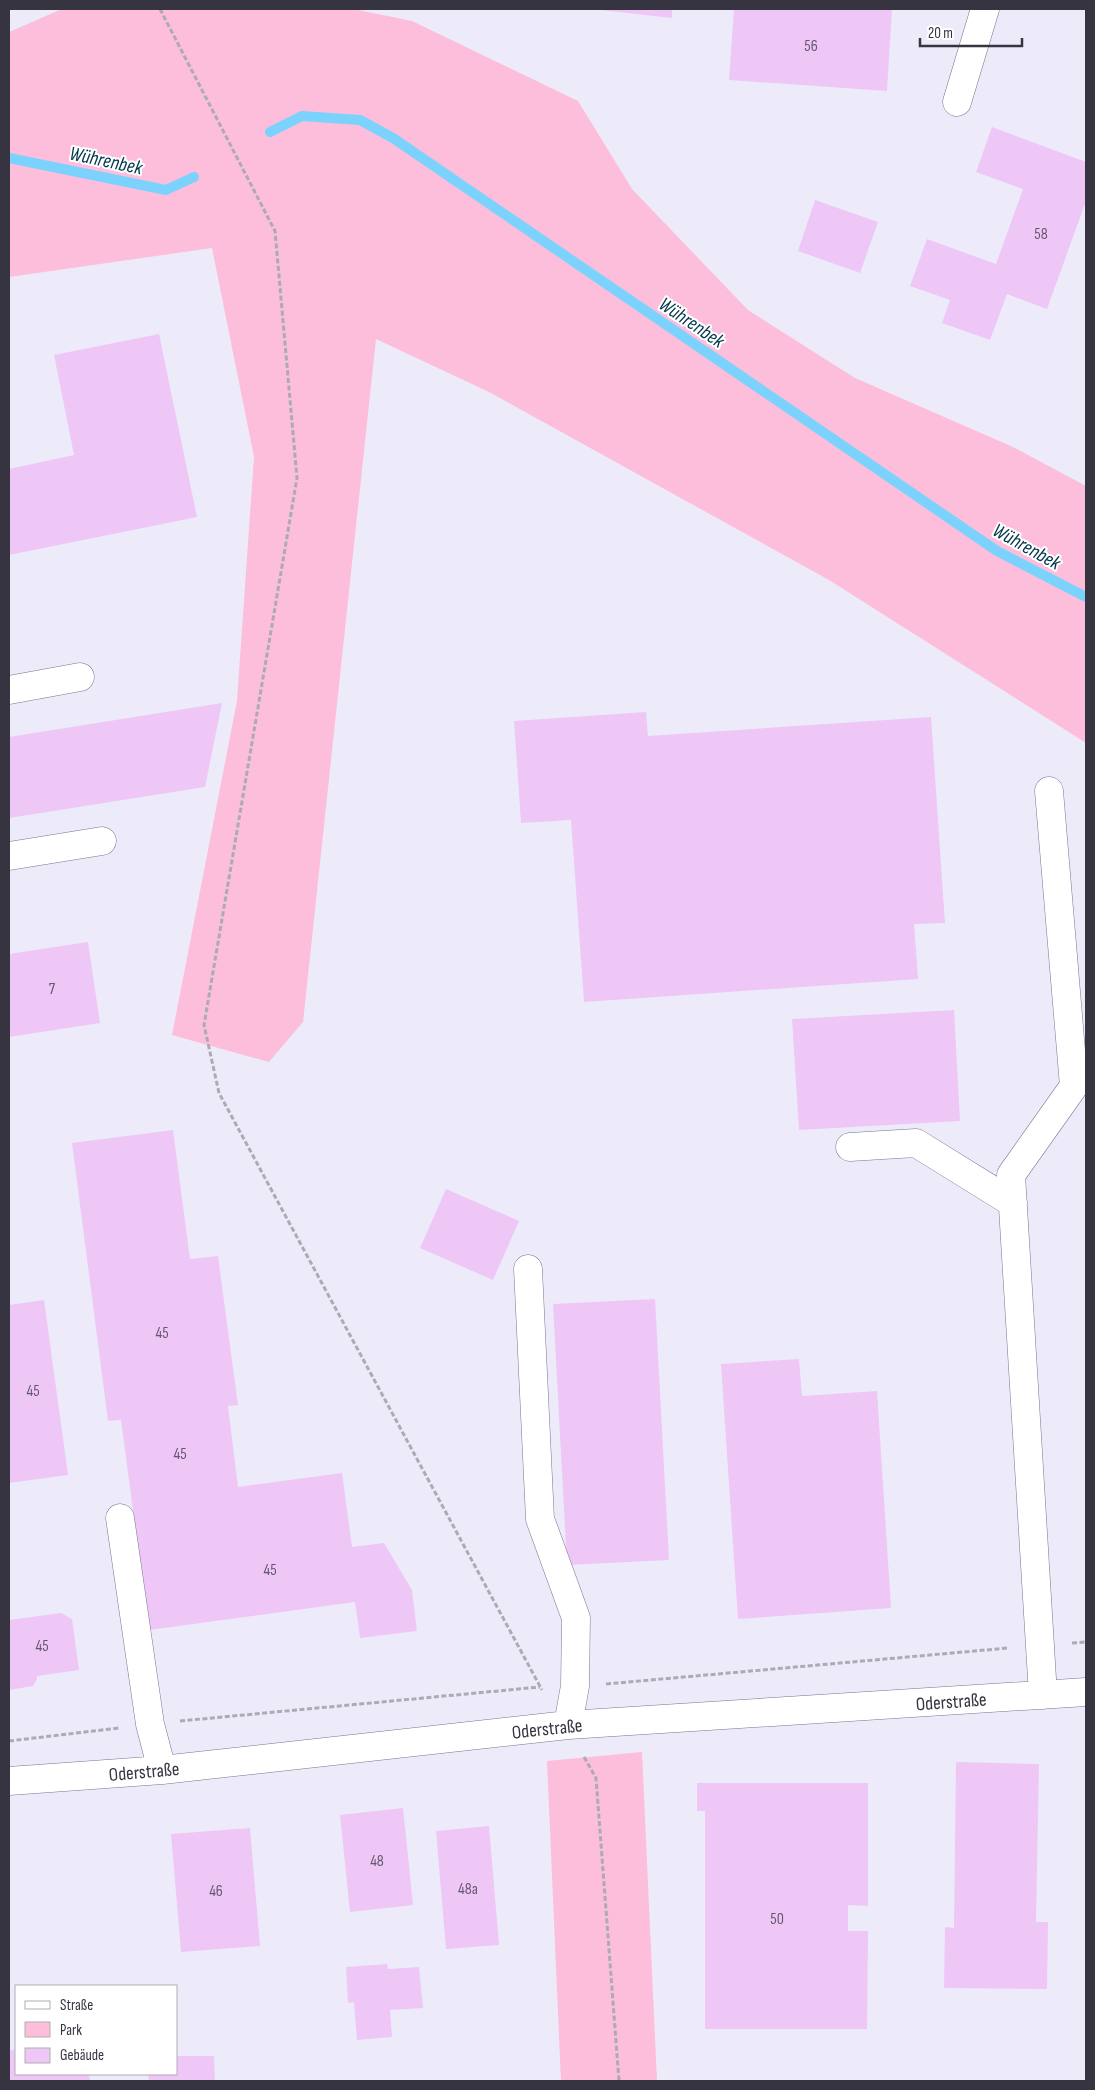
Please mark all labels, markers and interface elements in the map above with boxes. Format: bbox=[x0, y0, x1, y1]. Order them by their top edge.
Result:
scale bar bbox=[920, 15, 1022, 47]
text: 20 m bbox=[928, 24, 953, 43]
house number: 56 bbox=[804, 37, 818, 56]
water label: Wührenbek bbox=[67, 142, 145, 181]
house number: 58 bbox=[1034, 225, 1048, 244]
water label: Wührenbek bbox=[654, 292, 729, 354]
water label: Wührenbek bbox=[988, 518, 1065, 576]
house number: 7 bbox=[49, 980, 56, 999]
house number: 45 bbox=[155, 1324, 169, 1343]
house number: 45 bbox=[26, 1382, 40, 1401]
house number: 45 bbox=[173, 1445, 187, 1464]
house number: 45 bbox=[263, 1561, 277, 1580]
house number: 45 bbox=[35, 1637, 49, 1656]
street label: Oderstraße bbox=[915, 1689, 987, 1716]
street label: Oderstraße bbox=[511, 1714, 584, 1745]
street label: Oderstraße bbox=[108, 1758, 180, 1787]
house number: 48 bbox=[370, 1852, 384, 1871]
house number: 48a bbox=[458, 1880, 478, 1899]
house number: 46 bbox=[209, 1882, 223, 1901]
house number: 50 bbox=[770, 1910, 784, 1929]
legend bbox=[15, 1985, 178, 2075]
text: Straße bbox=[60, 1996, 93, 2015]
text: Park bbox=[60, 2021, 82, 2040]
text: Gebäude bbox=[60, 2046, 104, 2065]

